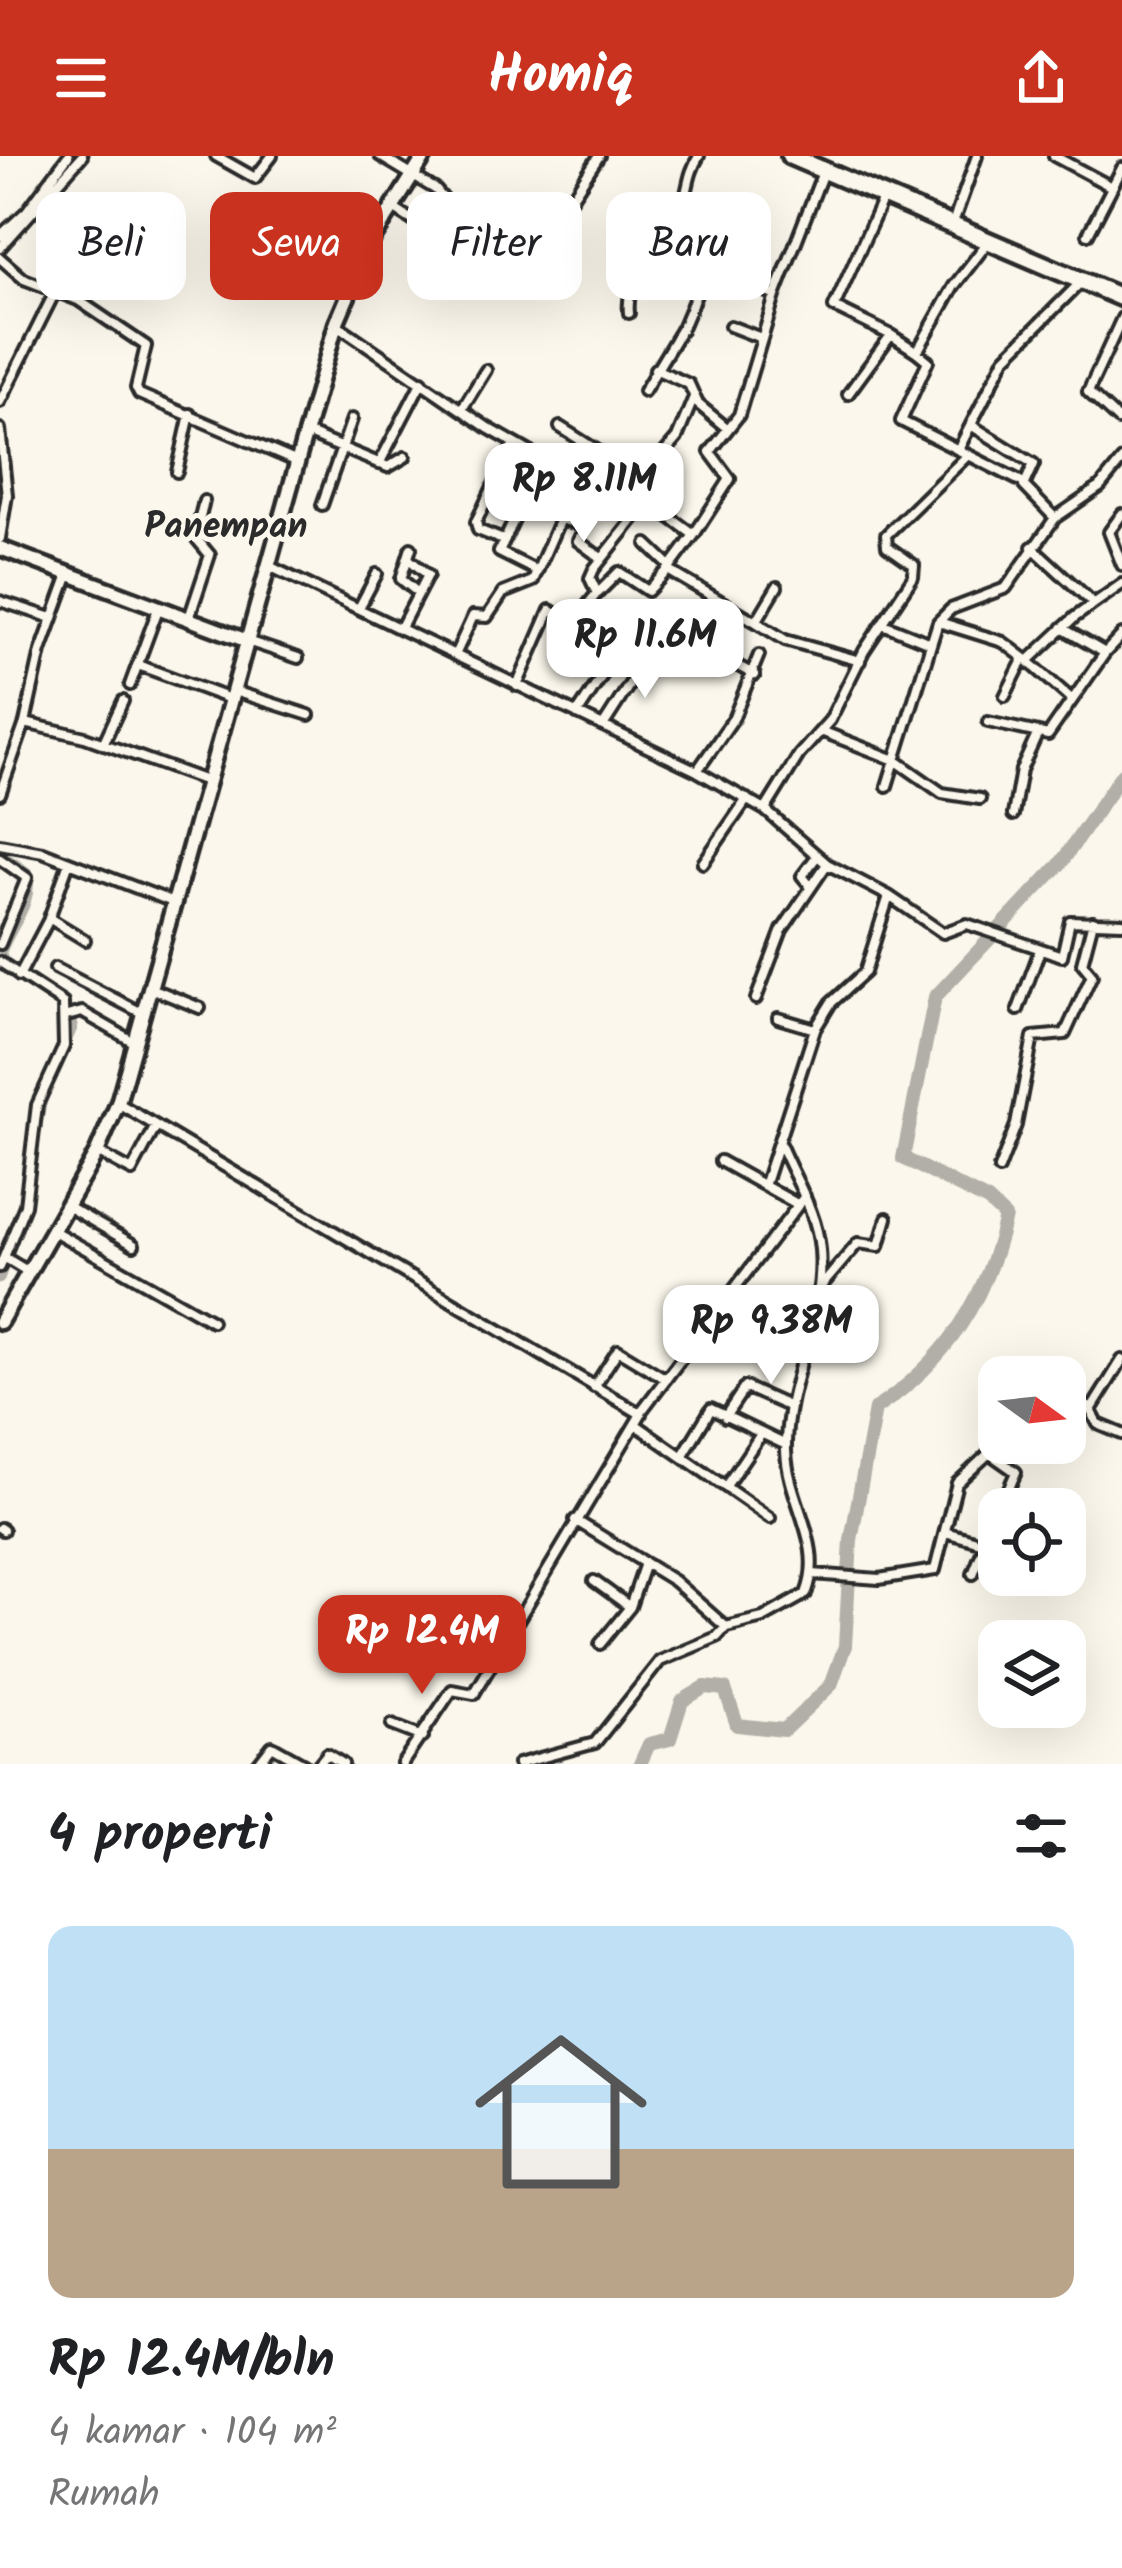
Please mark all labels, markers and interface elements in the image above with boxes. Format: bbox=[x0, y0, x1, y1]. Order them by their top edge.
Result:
text: Homiq bbox=[488, 35, 634, 121]
icon: menu bbox=[48, 45, 114, 111]
icon: share bbox=[1008, 45, 1074, 111]
chip: Beli bbox=[36, 192, 186, 300]
chip: Sewa bbox=[210, 192, 383, 300]
chip: Filter bbox=[407, 192, 582, 300]
chip: Baru bbox=[606, 192, 771, 300]
pin: Rp 8.11M bbox=[460, 443, 708, 545]
text: Rp 8.11M bbox=[512, 451, 656, 513]
district label: Panempan bbox=[145, 499, 307, 556]
pin: Rp 11.6M bbox=[521, 599, 769, 701]
text: Rp 11.6M bbox=[574, 607, 716, 669]
pin: Rp 9.38M bbox=[647, 1285, 895, 1387]
text: Rp 9.38M bbox=[690, 1293, 852, 1355]
north arrow bbox=[978, 1356, 1086, 1464]
map controls bbox=[978, 1356, 1086, 1728]
button: locate bbox=[978, 1488, 1086, 1596]
pin: Rp 12.4M bbox=[298, 1595, 546, 1697]
text: Rp 12.4M bbox=[345, 1603, 499, 1665]
button: layers bbox=[978, 1620, 1086, 1728]
text: 4 properti bbox=[48, 1796, 272, 1877]
icon: filters bbox=[1008, 1803, 1074, 1869]
icon: home bbox=[453, 2004, 669, 2220]
text: Rp 12.4M/bln bbox=[48, 2322, 334, 2403]
text: 4 kamar · 104 m² bbox=[48, 2403, 336, 2465]
text: Rumah bbox=[48, 2465, 160, 2527]

